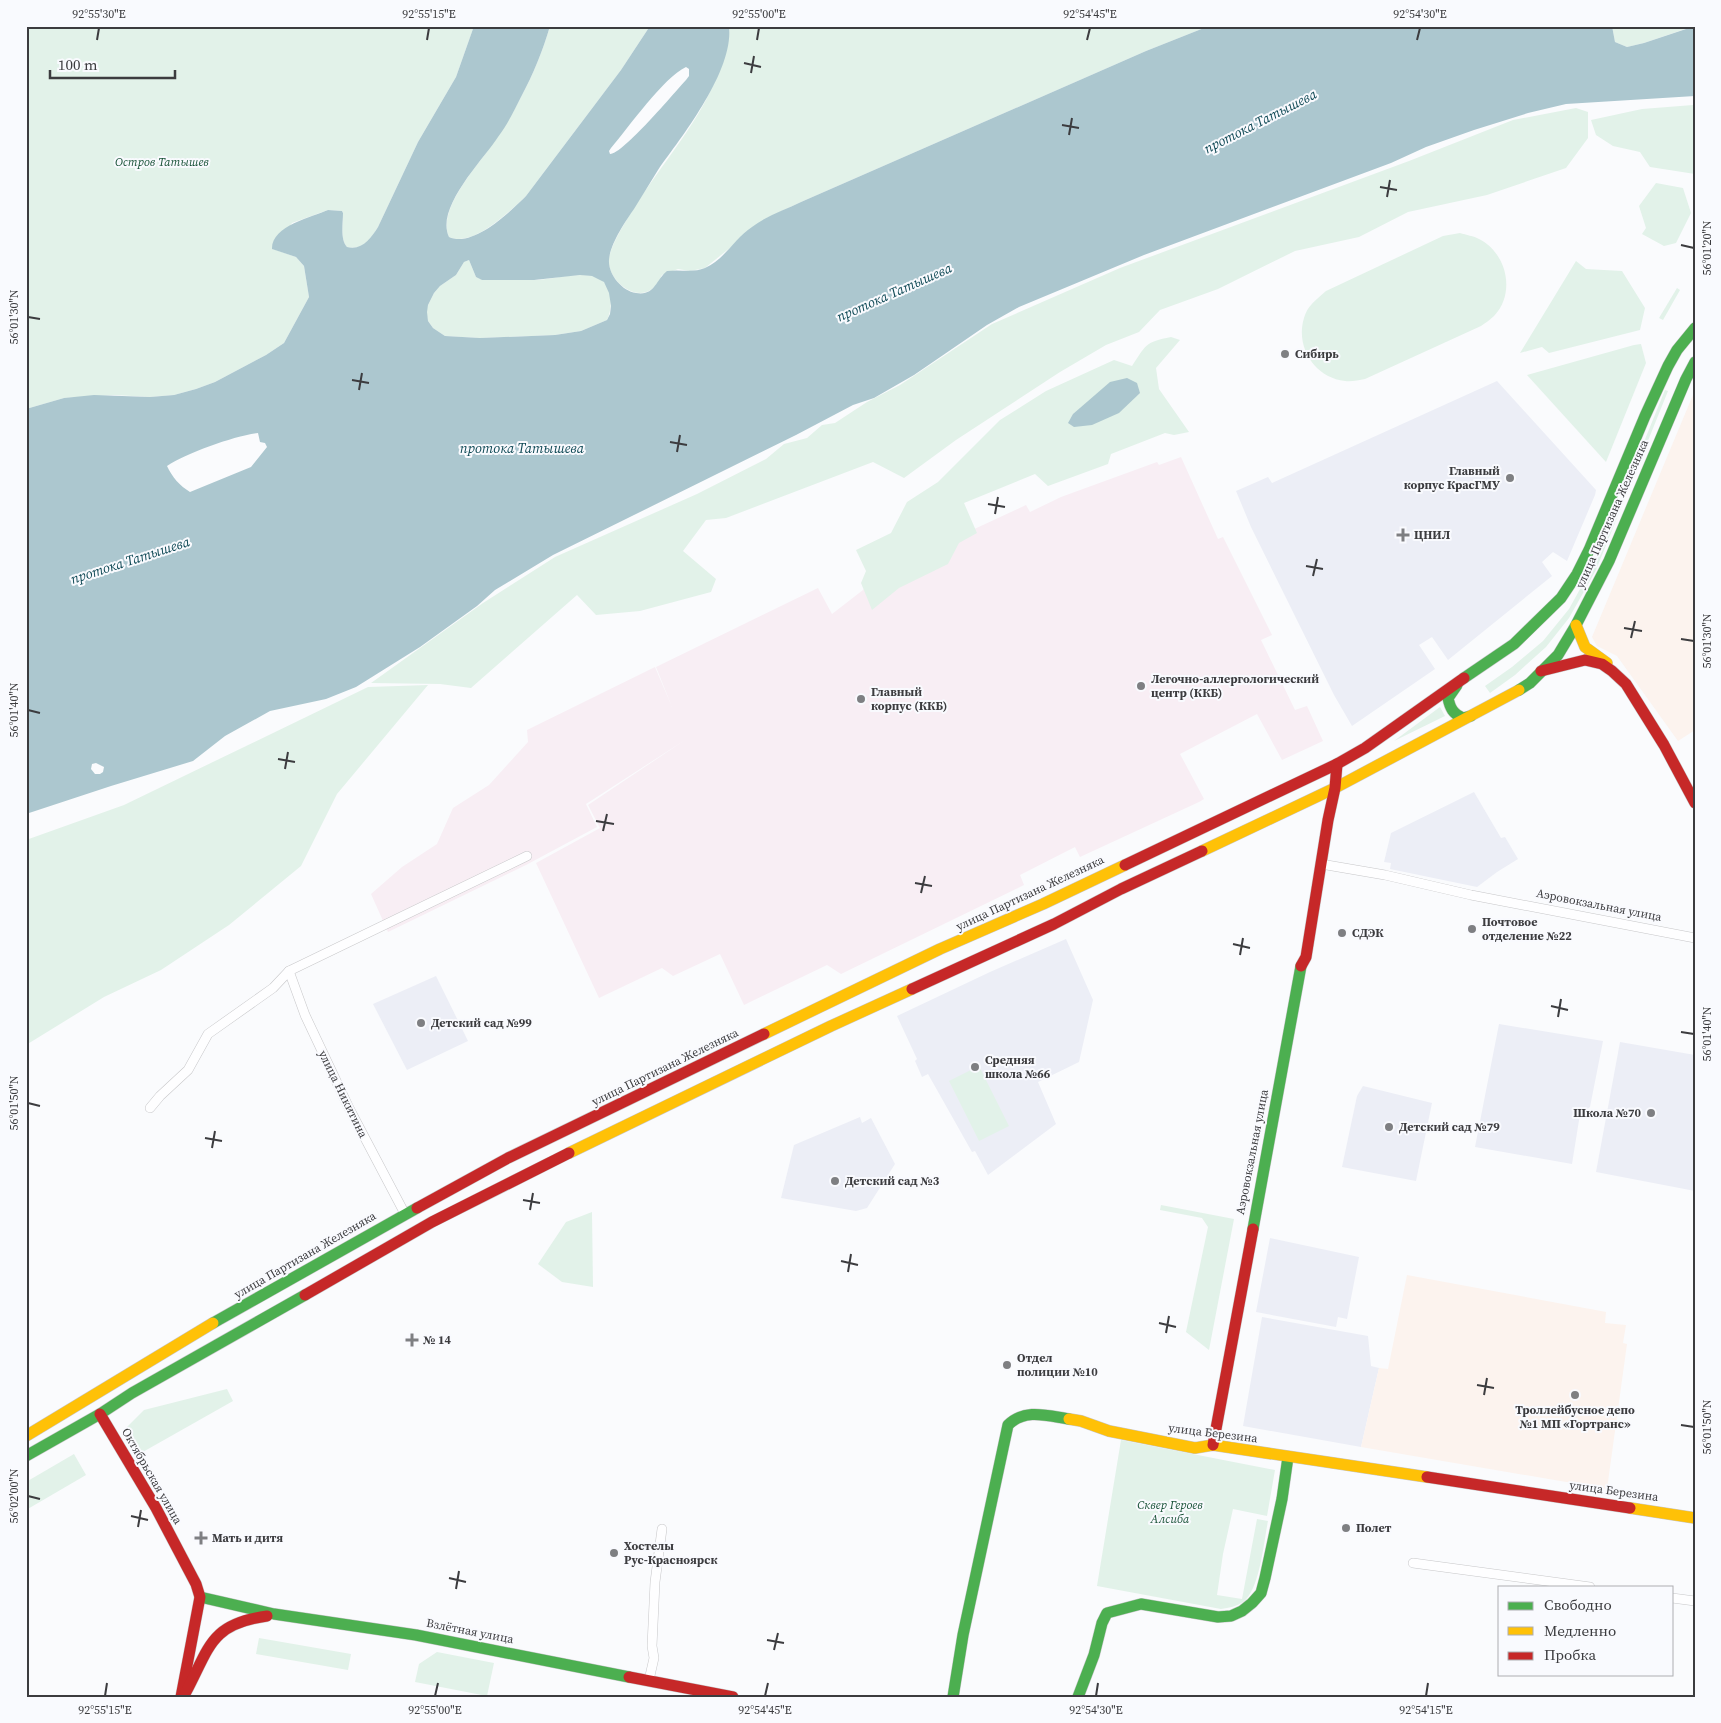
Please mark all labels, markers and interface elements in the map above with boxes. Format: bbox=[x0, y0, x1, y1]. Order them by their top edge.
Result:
text: 92°55'30"E bbox=[72, 6, 126, 22]
text: 92°55'15"E bbox=[402, 6, 456, 22]
text: 92°55'00"E bbox=[732, 6, 786, 22]
text: 92°54'45"E bbox=[1063, 6, 1117, 22]
text: 92°54'30"E bbox=[1393, 6, 1447, 22]
scale bar bbox=[50, 48, 175, 80]
text: 100 m bbox=[58, 54, 98, 75]
water label: протока Татышева bbox=[1200, 84, 1321, 158]
park label: Остров Татышев bbox=[115, 154, 209, 170]
text: 56°01'20"N bbox=[1699, 220, 1715, 276]
water label: протока Татышева bbox=[833, 257, 955, 326]
text: 56°01'30"N bbox=[6, 289, 22, 345]
place label: Сибирь bbox=[1295, 346, 1339, 362]
marker: Сибирь bbox=[1279, 348, 1291, 360]
street label: улица Партизана Железняка bbox=[1572, 436, 1653, 591]
water label: протока Татышева bbox=[460, 438, 585, 458]
place label: Главный корпус КрасГМУ bbox=[1404, 463, 1500, 493]
marker: Главный корпус КрасГМУ bbox=[1504, 472, 1516, 484]
place label: ЦНИЛ bbox=[1414, 527, 1451, 543]
marker: ЦНИЛ bbox=[1396, 528, 1410, 542]
water label: протока Татышева bbox=[68, 531, 193, 589]
text: 56°01'30"N bbox=[1699, 613, 1715, 669]
place label: Легочно-аллергологический центр (ККБ) bbox=[1151, 671, 1319, 701]
marker: Легочно-аллергологический центр (ККБ) bbox=[1135, 680, 1147, 692]
text: 56°01'40"N bbox=[6, 682, 22, 738]
place label: Главный корпус (ККБ) bbox=[871, 684, 947, 714]
marker: Главный корпус (ККБ) bbox=[855, 693, 867, 705]
street label: улица Партизана Железняка bbox=[953, 851, 1107, 934]
street label: Аэровокзальная улица bbox=[1535, 885, 1664, 925]
place label: Почтовое отделение №22 bbox=[1482, 914, 1572, 944]
marker: Почтовое отделение №22 bbox=[1466, 923, 1478, 935]
place label: СДЭК bbox=[1352, 925, 1384, 941]
marker: СДЭК bbox=[1336, 927, 1348, 939]
text: 56°01'40"N bbox=[1699, 1006, 1715, 1062]
place label: Детский сад №99 bbox=[431, 1015, 532, 1031]
marker: Детский сад №99 bbox=[415, 1017, 427, 1029]
street label: улица Партизана Железняка bbox=[589, 1024, 742, 1110]
street label: улица Никитина bbox=[315, 1047, 372, 1141]
place label: Средняя школа №66 bbox=[985, 1052, 1051, 1082]
marker: Средняя школа №66 bbox=[969, 1061, 981, 1073]
text: 56°01'50"N bbox=[6, 1075, 22, 1131]
street label: Аэровокзальная улица bbox=[1232, 1087, 1272, 1216]
place label: Школа №70 bbox=[1573, 1105, 1641, 1121]
marker: Школа №70 bbox=[1645, 1107, 1657, 1119]
place label: Детский сад №79 bbox=[1399, 1119, 1500, 1135]
marker: Детский сад №79 bbox=[1383, 1121, 1395, 1133]
place label: Детский сад №3 bbox=[845, 1173, 940, 1189]
marker: Детский сад №3 bbox=[829, 1175, 841, 1187]
street label: улица Партизана Железняка bbox=[231, 1207, 380, 1302]
place label: № 14 bbox=[423, 1332, 451, 1348]
marker: № 14 bbox=[405, 1333, 419, 1347]
place label: Отдел полиции №10 bbox=[1017, 1350, 1098, 1380]
marker: Отдел полиции №10 bbox=[1001, 1359, 1013, 1371]
marker: Троллейбусное депо №1 МП «Гортранс» bbox=[1569, 1389, 1581, 1401]
text: 56°01'50"N bbox=[1699, 1399, 1715, 1455]
place label: Троллейбусное депо №1 МП «Гортранс» bbox=[1515, 1402, 1635, 1432]
street label: улица Березина bbox=[1168, 1420, 1259, 1447]
street label: Октябрьская улица bbox=[118, 1425, 186, 1528]
text: 56°02'00"N bbox=[6, 1468, 22, 1524]
street label: улица Березина bbox=[1568, 1477, 1660, 1505]
park label: Сквер Героев Алсиба bbox=[1137, 1497, 1203, 1527]
place label: Полет bbox=[1356, 1520, 1392, 1536]
marker: Полет bbox=[1340, 1522, 1352, 1534]
place label: Мать и дитя bbox=[212, 1530, 283, 1546]
marker: Мать и дитя bbox=[194, 1531, 208, 1545]
place label: Хостелы Рус-Красноярск bbox=[624, 1538, 717, 1568]
marker: Хостелы Рус-Красноярск bbox=[608, 1547, 620, 1559]
legend bbox=[1498, 1586, 1674, 1676]
text: Свободно bbox=[1544, 1594, 1612, 1615]
street label: Взлётная улица bbox=[425, 1615, 516, 1647]
text: Медленно bbox=[1544, 1620, 1616, 1641]
text: Пробка bbox=[1544, 1644, 1596, 1665]
text: 92°55'15"E bbox=[78, 1702, 132, 1718]
text: 92°55'00"E bbox=[408, 1702, 462, 1718]
text: 92°54'45"E bbox=[738, 1702, 792, 1718]
text: 92°54'30"E bbox=[1069, 1702, 1123, 1718]
text: 92°54'15"E bbox=[1399, 1702, 1453, 1718]

